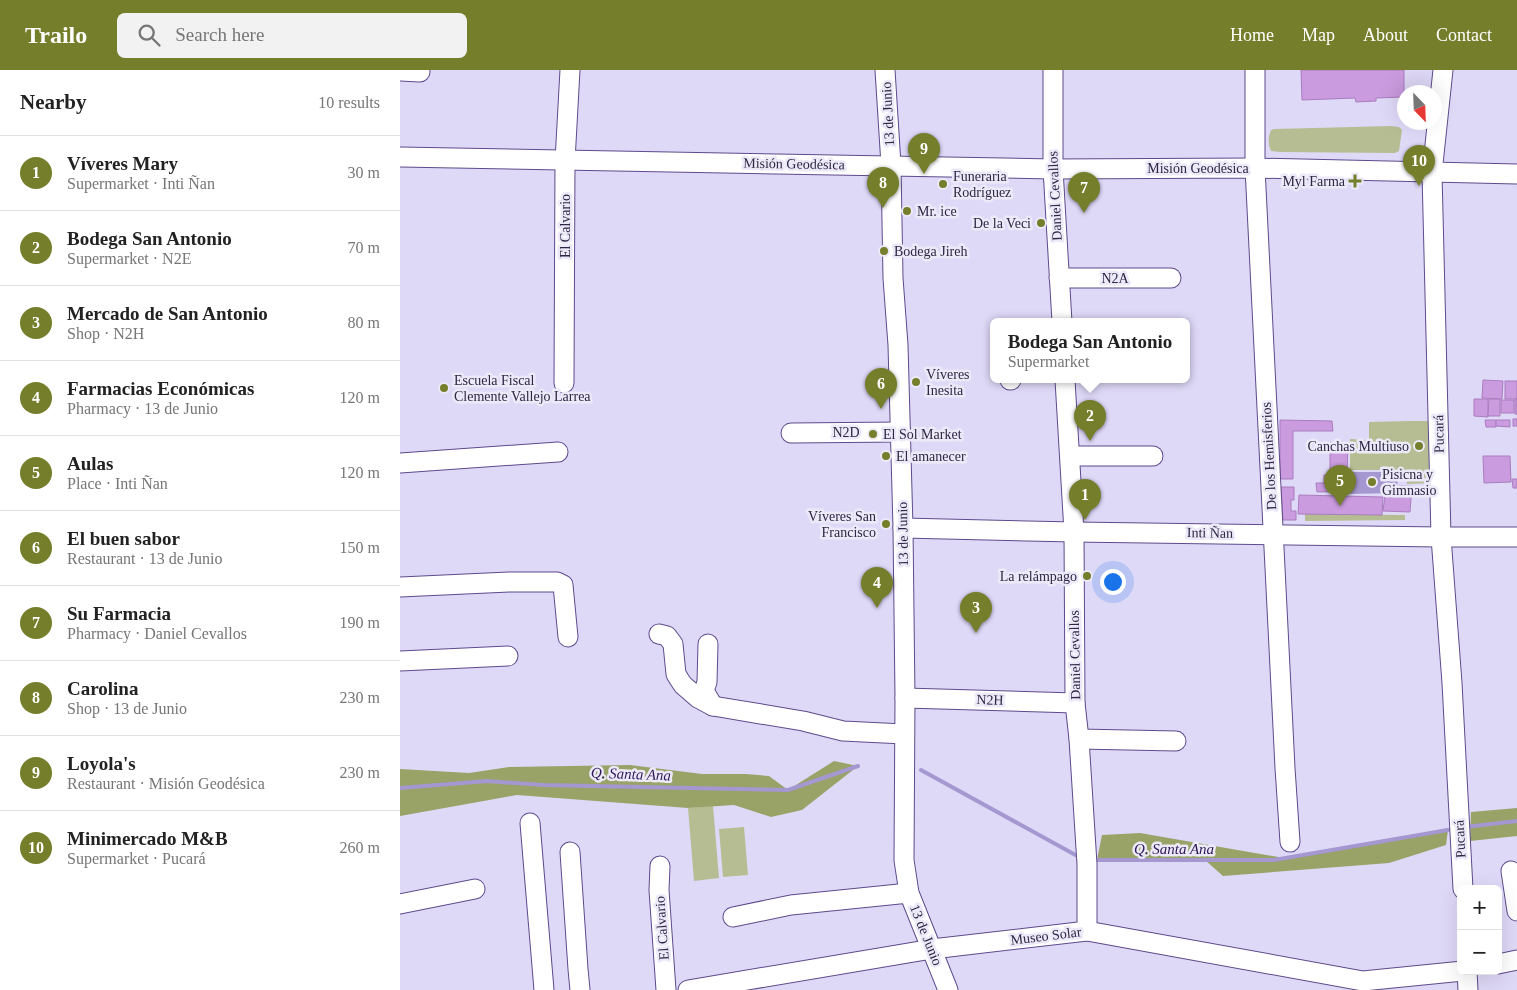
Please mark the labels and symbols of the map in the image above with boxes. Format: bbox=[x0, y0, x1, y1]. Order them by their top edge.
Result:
street label: 13 de Junio bbox=[879, 81, 897, 147]
north arrow bbox=[1397, 85, 1442, 130]
pin: 9 bbox=[908, 133, 940, 174]
pin: 10 bbox=[1403, 145, 1435, 186]
street label: Daniel Cevallos bbox=[1045, 151, 1065, 241]
street label: Misión Geodésica bbox=[743, 156, 846, 172]
street label: Misión Geodésica bbox=[1147, 161, 1250, 176]
pin: 8 bbox=[867, 167, 899, 208]
place label: Funeraria Rodríguez bbox=[953, 169, 1011, 200]
pin: 7 bbox=[1068, 172, 1100, 213]
place label: Myl Farma bbox=[1282, 174, 1346, 189]
marker: Myl Farma bbox=[1349, 175, 1361, 187]
marker: Funeraria Rodríguez bbox=[937, 178, 949, 190]
street label: El Calvario bbox=[558, 194, 573, 258]
place label: Mr. ice bbox=[917, 204, 957, 219]
marker: Mr. ice bbox=[901, 205, 913, 217]
place label: De la Veci bbox=[973, 216, 1031, 231]
marker: De la Veci bbox=[1035, 217, 1047, 229]
place label: Bodega Jireh bbox=[894, 244, 967, 259]
marker: Bodega Jireh bbox=[878, 245, 890, 257]
street label: N2A bbox=[1101, 271, 1129, 286]
place label: Víveres Inesita bbox=[926, 367, 970, 398]
pin: 6 bbox=[865, 368, 897, 409]
place label: Escuela Fiscal Clemente Vallejo Larrea bbox=[454, 373, 591, 404]
marker: Víveres Inesita bbox=[910, 376, 922, 388]
marker: Escuela Fiscal Clemente Vallejo Larrea bbox=[438, 382, 450, 394]
pin: 2 bbox=[1074, 400, 1106, 441]
street label: De los Hemisferios bbox=[1259, 402, 1279, 510]
street label: Pucará bbox=[1431, 414, 1447, 453]
street label: N2D bbox=[832, 425, 860, 440]
place label: El Sol Market bbox=[883, 427, 962, 442]
marker: El Sol Market bbox=[867, 428, 879, 440]
place label: Canchas Multiuso bbox=[1308, 439, 1409, 454]
marker: Canchas Multiuso bbox=[1413, 440, 1425, 452]
place label: El amanecer bbox=[896, 449, 966, 464]
marker: El amanecer bbox=[880, 450, 892, 462]
pin: 5 bbox=[1324, 465, 1356, 506]
place label: Pisicna y Gimnasio bbox=[1382, 467, 1436, 498]
marker: Pisicna y Gimnasio bbox=[1366, 476, 1378, 488]
pin: 1 bbox=[1069, 479, 1101, 520]
street label: 13 de Junio bbox=[895, 502, 911, 566]
place label: Víveres San Francisco bbox=[808, 509, 876, 540]
marker: Víveres San Francisco bbox=[880, 518, 892, 530]
street label: Inti Ñan bbox=[1187, 525, 1233, 541]
pin: 4 bbox=[861, 567, 893, 608]
place label: La relámpago bbox=[1000, 569, 1077, 584]
your location bbox=[1100, 569, 1126, 595]
marker: La relámpago bbox=[1081, 570, 1093, 582]
pin: 3 bbox=[960, 592, 992, 633]
street label: Daniel Cevallos bbox=[1067, 610, 1083, 700]
street label: N2H bbox=[976, 692, 1004, 708]
water label: Q. Santa Ana bbox=[591, 765, 671, 783]
street label: Pucará bbox=[1451, 819, 1468, 858]
water label: Q. Santa Ana bbox=[1134, 841, 1214, 857]
street label: El Calvario bbox=[652, 895, 672, 961]
street label: 13 de Junio bbox=[907, 902, 945, 968]
street label: Museo Solar bbox=[1010, 924, 1083, 948]

